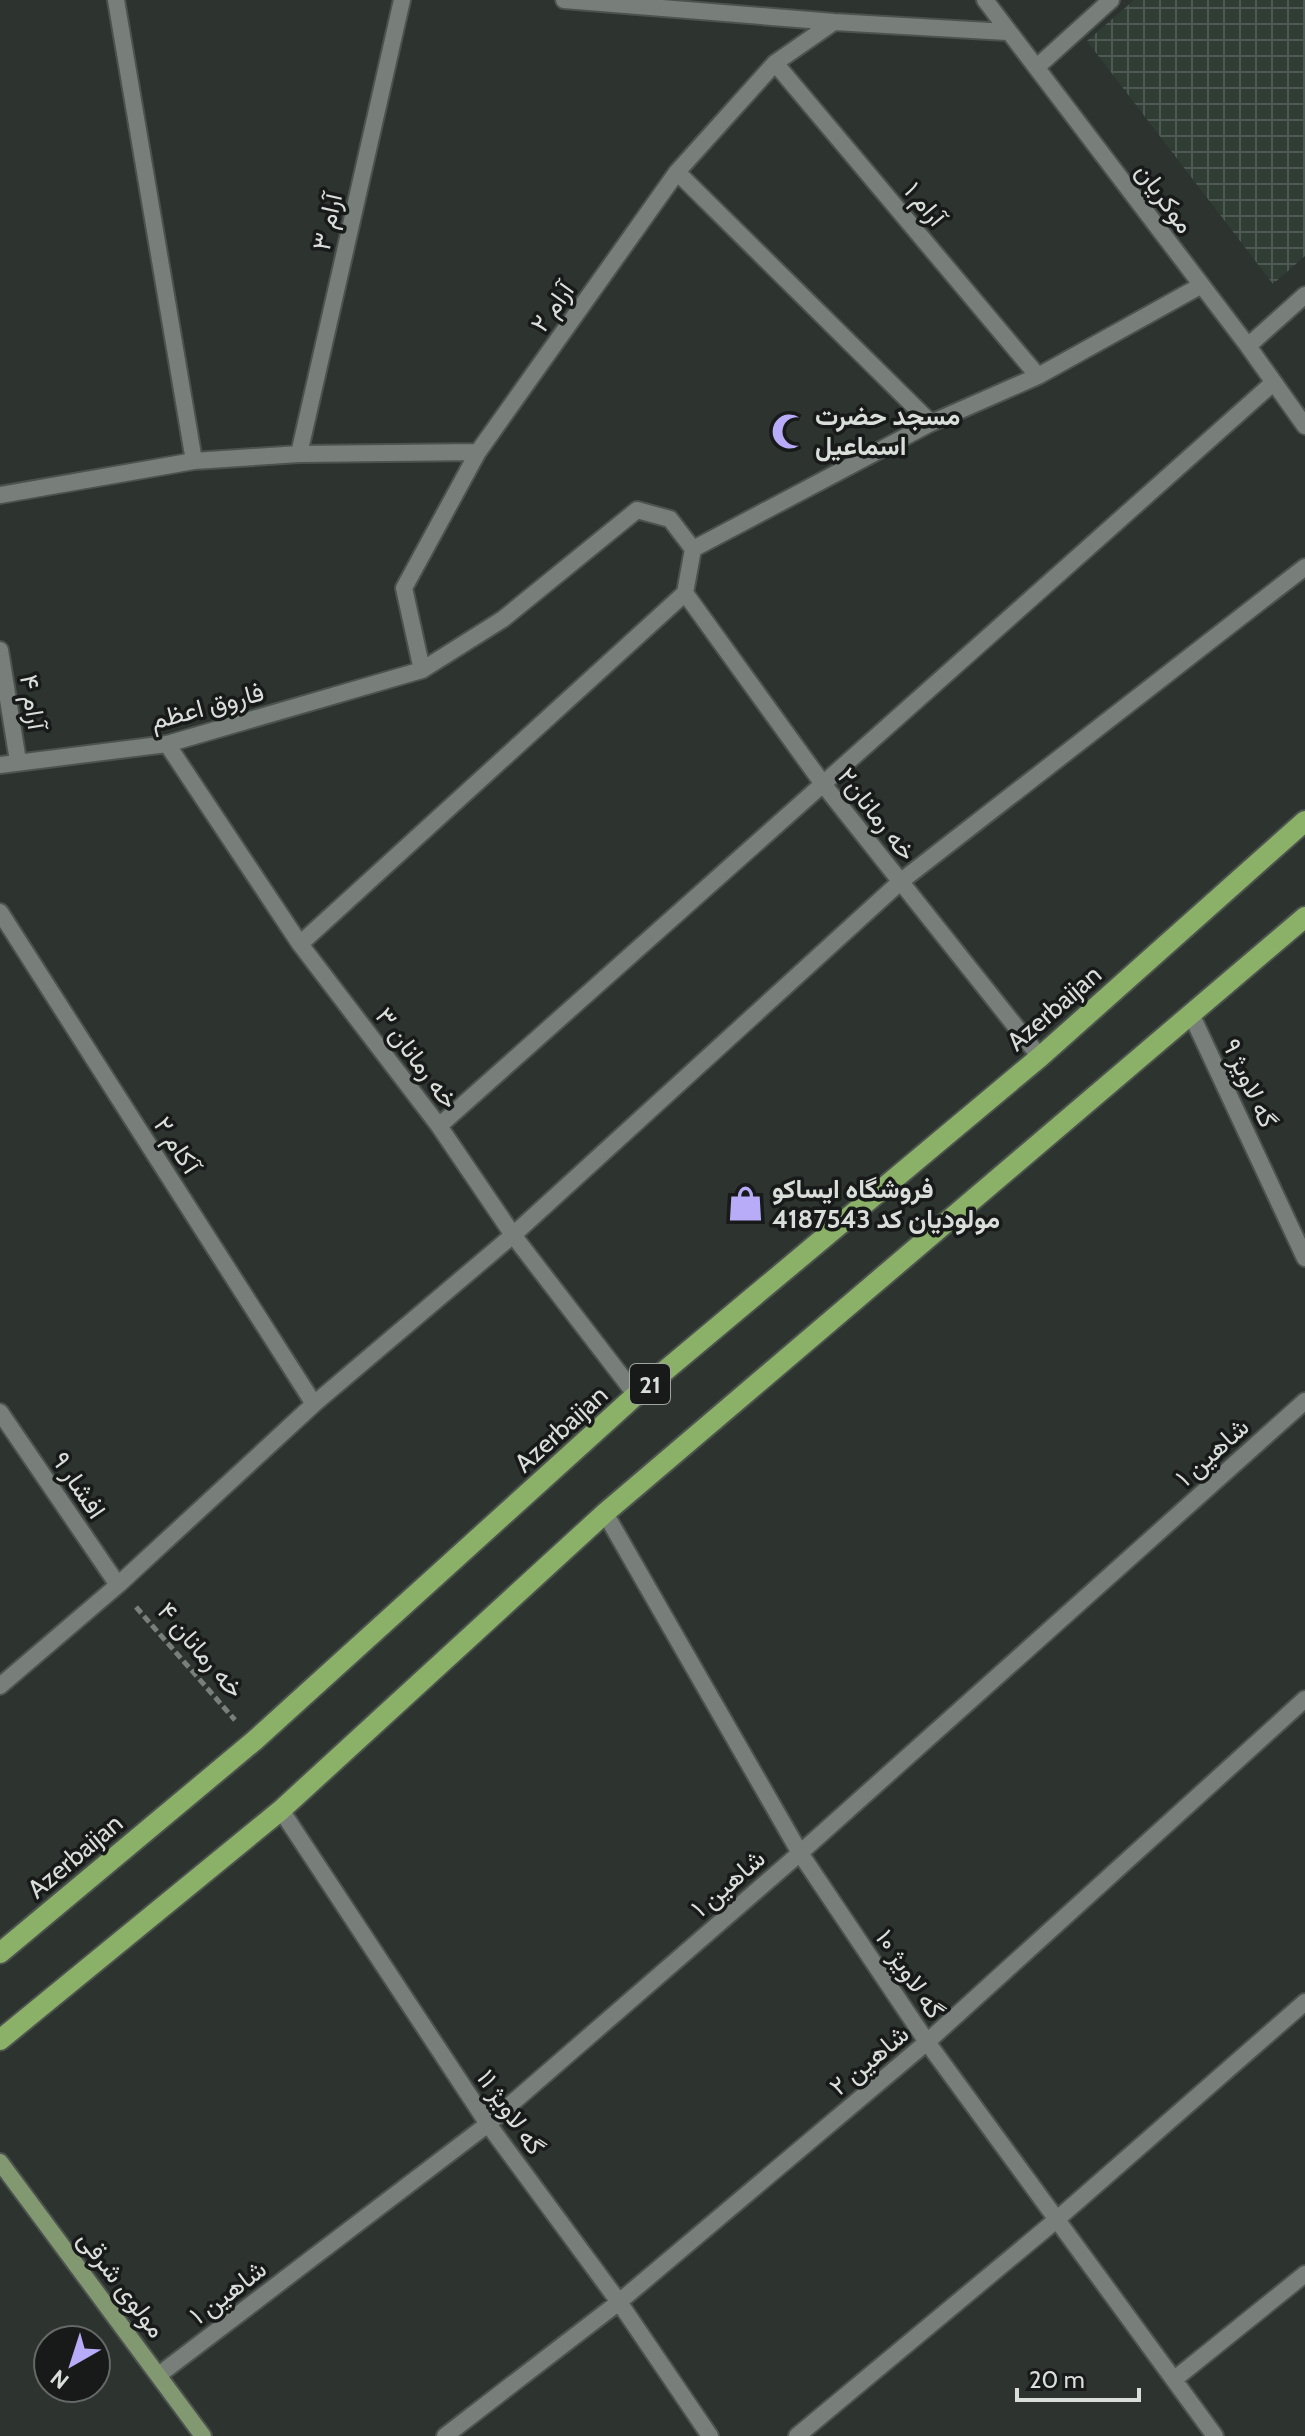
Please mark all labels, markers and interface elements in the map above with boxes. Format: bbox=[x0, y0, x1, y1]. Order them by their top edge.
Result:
street label: موکریان bbox=[1129, 156, 1201, 240]
street label: آرام ۱ bbox=[897, 175, 954, 235]
street label: آرام ۳ bbox=[305, 188, 350, 254]
street label: آرام ۲ bbox=[523, 274, 583, 339]
place label: مسجد حضرت اسماعیل bbox=[815, 400, 960, 462]
mosque icon: مسجد حضرت اسماعیل bbox=[770, 412, 808, 450]
street label: آرام ۴ bbox=[12, 672, 53, 734]
street label: فاروق اعظم bbox=[147, 676, 268, 737]
street label: خه رمانان۲ bbox=[831, 761, 923, 867]
street label: Azerbaijan bbox=[1000, 958, 1108, 1058]
street label: خه رمانان ۳ bbox=[368, 1001, 466, 1115]
street label: گه لاویژ ۹ bbox=[1216, 1033, 1284, 1133]
street label: آکام ۲ bbox=[146, 1110, 208, 1182]
place label: فروشگاە ایساکو مولودیان کد 4187543 bbox=[772, 1173, 1000, 1235]
shop icon: فروشگاە ایساکو مولودیان کد 4187543 bbox=[727, 1185, 765, 1223]
road number: 21 bbox=[630, 1364, 670, 1404]
street label: Azerbaijan bbox=[508, 1379, 614, 1479]
street label: شاهین ۱ bbox=[1169, 1411, 1255, 1493]
street label: افشار ۹ bbox=[45, 1445, 113, 1525]
street label: خه رمانان ۴ bbox=[151, 1595, 251, 1705]
street label: Azerbaijan bbox=[21, 1807, 129, 1905]
street label: شاهین ۱ bbox=[684, 1842, 772, 1924]
street label: گه لاویژ ۱۰ bbox=[869, 1923, 951, 2025]
street label: شاهین ۲ bbox=[823, 2018, 915, 2102]
street label: گه لاویژ ۱۱ bbox=[470, 2063, 552, 2161]
street label: مولوی شرقی bbox=[71, 2224, 173, 2344]
street label: شاهین ۱ bbox=[183, 2253, 273, 2331]
north arrow bbox=[32, 2324, 112, 2404]
scale bar bbox=[1017, 2352, 1139, 2402]
text: N bbox=[45, 2364, 74, 2395]
text: 20 m bbox=[1029, 2365, 1085, 2394]

